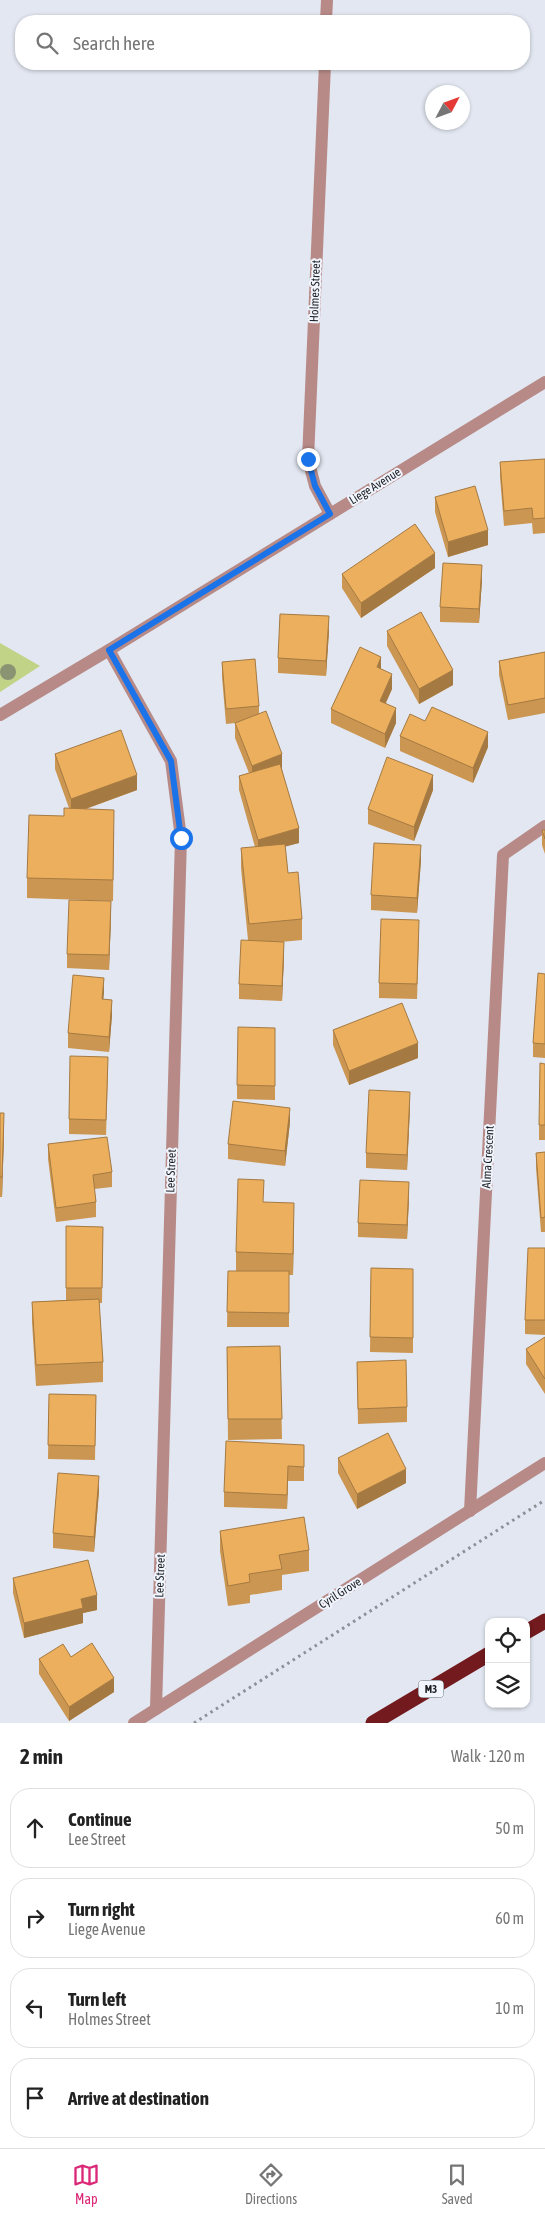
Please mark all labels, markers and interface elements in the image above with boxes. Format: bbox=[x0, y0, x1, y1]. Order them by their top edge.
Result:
search box bbox=[15, 15, 530, 70]
icon: search bbox=[33, 29, 61, 57]
text: Search here bbox=[73, 32, 155, 54]
north arrow bbox=[425, 85, 470, 130]
street label: Holmes Street bbox=[307, 259, 323, 322]
route end bbox=[297, 448, 320, 471]
street label: Liege Avenue bbox=[347, 465, 403, 507]
route start bbox=[170, 827, 193, 850]
street label: Alma Crescent bbox=[479, 1125, 497, 1189]
street label: Lee Street bbox=[163, 1148, 179, 1193]
street label: Lee Street bbox=[152, 1553, 168, 1598]
street label: Cyril Grove bbox=[316, 1575, 364, 1611]
map controls bbox=[485, 1618, 530, 1708]
button: locate bbox=[485, 1618, 530, 1663]
button: layers bbox=[485, 1663, 530, 1708]
road number: M3 bbox=[418, 1680, 444, 1698]
text: 2 min bbox=[20, 1744, 63, 1768]
text: Walk · 120 m bbox=[451, 1747, 525, 1765]
text: Continue bbox=[68, 1808, 132, 1830]
icon: ahead bbox=[21, 1814, 49, 1842]
text: 50 m bbox=[495, 1819, 524, 1837]
text: Lee Street bbox=[68, 1830, 126, 1848]
text: Turn right bbox=[68, 1898, 135, 1920]
icon: right bbox=[21, 1904, 49, 1932]
text: 60 m bbox=[495, 1909, 524, 1927]
text: Liege Avenue bbox=[68, 1920, 145, 1938]
text: Turn left bbox=[68, 1988, 126, 2010]
icon: left bbox=[21, 1994, 49, 2022]
text: 10 m bbox=[495, 1999, 524, 2017]
text: Holmes Street bbox=[68, 2010, 151, 2028]
icon: arrive bbox=[21, 2084, 49, 2112]
text: Arrive at destination bbox=[68, 2087, 209, 2109]
tab: Map bbox=[72, 2161, 100, 2207]
tab: Directions bbox=[245, 2161, 297, 2207]
tab: Saved bbox=[442, 2161, 473, 2207]

